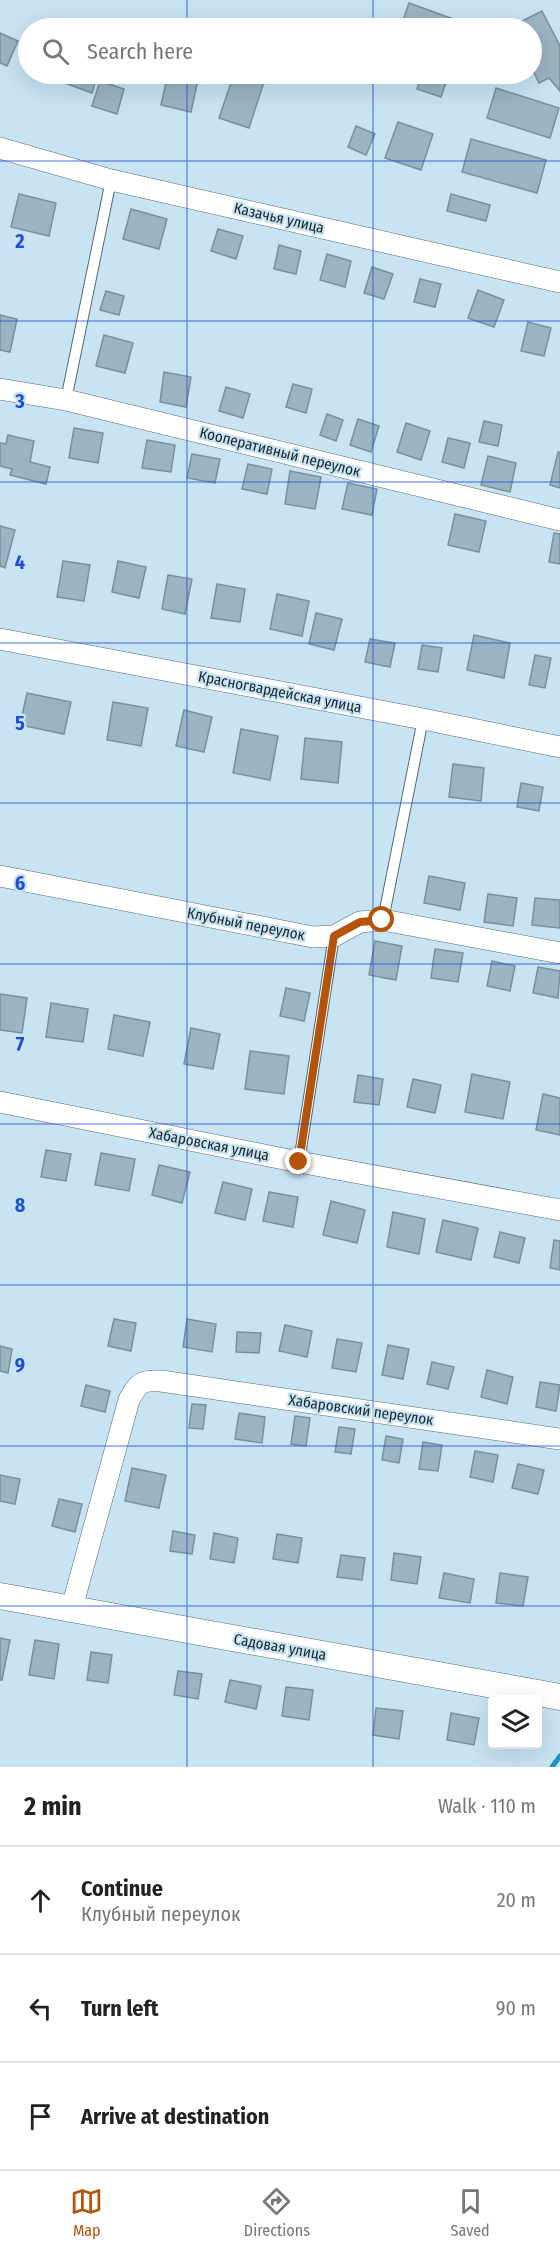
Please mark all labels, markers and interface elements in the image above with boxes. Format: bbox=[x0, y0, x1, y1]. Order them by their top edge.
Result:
search box bbox=[18, 18, 542, 84]
icon: search bbox=[39, 35, 72, 68]
text: Search here bbox=[87, 38, 193, 65]
street label: Казачья улица bbox=[232, 199, 326, 237]
text: 2 bbox=[14, 229, 25, 253]
text: 3 bbox=[14, 389, 25, 413]
street label: Кооперативный переулок bbox=[198, 423, 362, 481]
text: 4 bbox=[15, 550, 25, 574]
street label: Красногвардейская улица bbox=[197, 667, 363, 717]
text: 5 bbox=[15, 711, 25, 735]
text: 6 bbox=[15, 871, 25, 895]
street label: Клубный переулок bbox=[186, 904, 306, 944]
route start bbox=[368, 906, 394, 932]
text: 7 bbox=[16, 1032, 25, 1056]
street label: Хабаровская улица bbox=[147, 1124, 271, 1164]
route end bbox=[285, 1148, 311, 1174]
text: 8 bbox=[15, 1193, 26, 1217]
text: 9 bbox=[15, 1353, 25, 1377]
street label: Хабаровский переулок bbox=[288, 1391, 434, 1429]
street label: Садовая улица bbox=[232, 1630, 328, 1664]
map controls bbox=[488, 1695, 542, 1749]
button: layers bbox=[488, 1695, 542, 1749]
text: 2 min bbox=[24, 1791, 82, 1822]
text: Walk · 110 m bbox=[438, 1794, 536, 1818]
text: Continue bbox=[81, 1875, 163, 1902]
icon: ahead bbox=[24, 1884, 57, 1917]
text: 20 m bbox=[497, 1888, 536, 1912]
text: Клубный переулок bbox=[81, 1902, 240, 1926]
icon: left bbox=[24, 1992, 57, 2025]
text: Turn left bbox=[81, 1995, 159, 2022]
text: 90 m bbox=[496, 1996, 536, 2020]
icon: arrive bbox=[24, 2100, 57, 2133]
text: Arrive at destination bbox=[81, 2103, 269, 2130]
tab: Map bbox=[70, 2185, 103, 2240]
tab: Directions bbox=[244, 2185, 310, 2240]
tab: Saved bbox=[451, 2185, 490, 2240]

